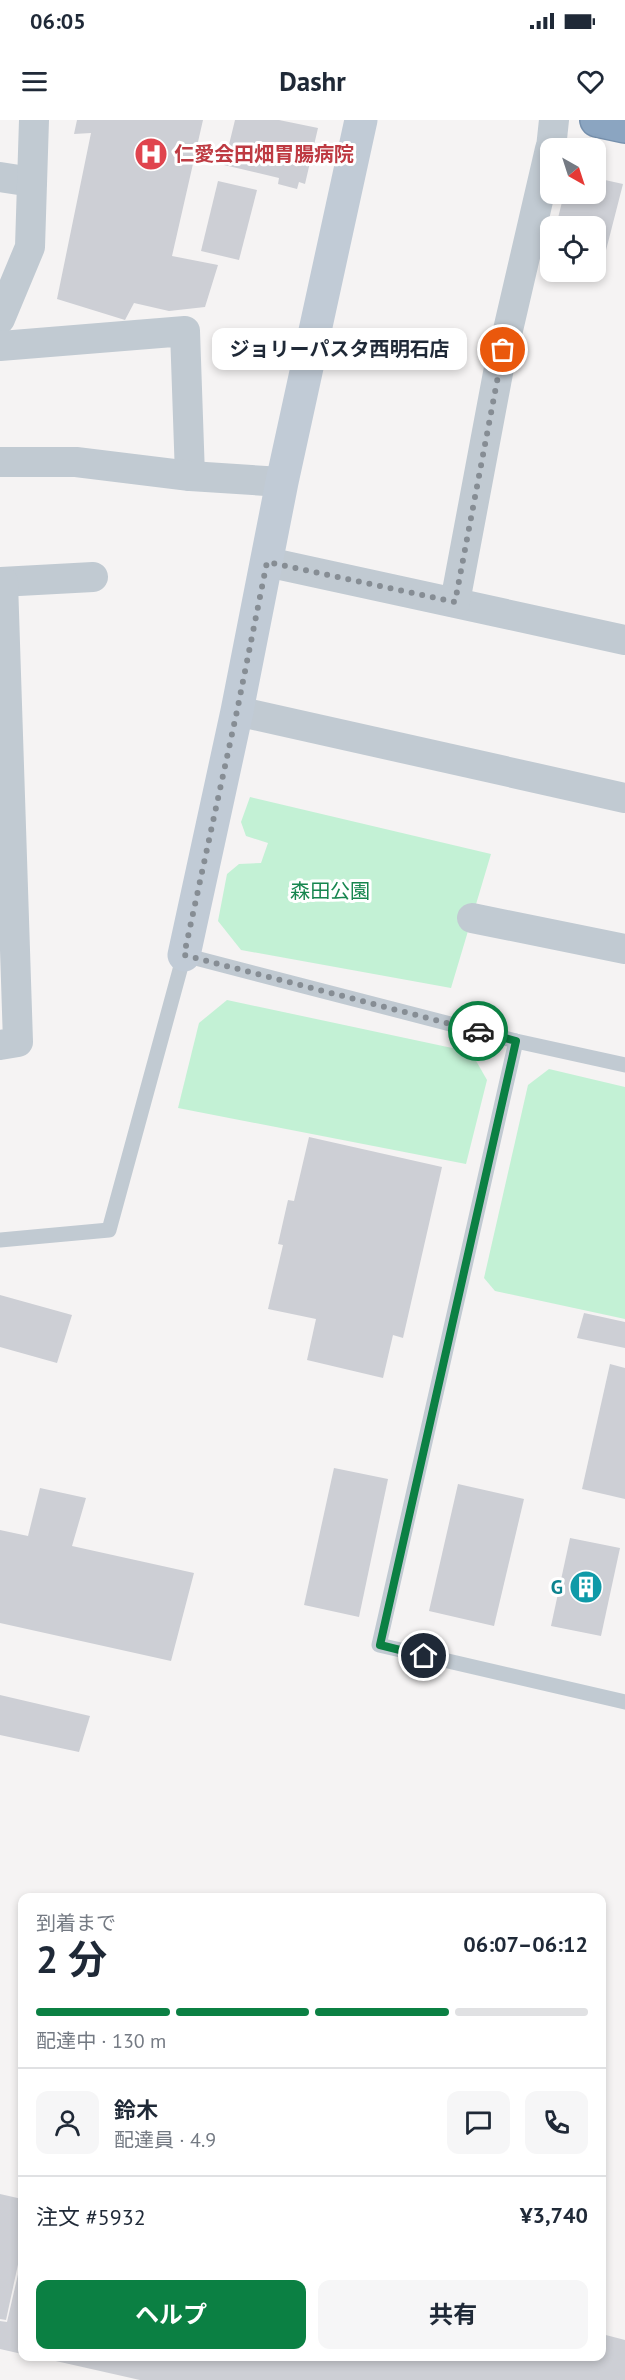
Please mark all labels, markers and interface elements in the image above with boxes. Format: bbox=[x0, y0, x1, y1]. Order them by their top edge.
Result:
text: 06:05 bbox=[30, 7, 86, 35]
text: Dashr bbox=[279, 64, 346, 98]
icon: menu bbox=[18, 65, 51, 98]
icon: heart bbox=[574, 65, 607, 98]
hospital icon: 仁愛会田畑胃腸病院 bbox=[133, 136, 169, 172]
north arrow bbox=[540, 138, 606, 204]
map controls bbox=[540, 138, 606, 282]
place label: 仁愛会田畑胃腸病院 bbox=[174, 141, 354, 167]
button: locate bbox=[540, 216, 606, 282]
pin bbox=[477, 324, 528, 375]
callout: ジョリーパスタ西明石店 bbox=[212, 329, 467, 371]
icon: bag bbox=[486, 333, 519, 366]
text: ジョリーパスタ西明石店 bbox=[230, 336, 449, 362]
park label: 森田公園 bbox=[290, 878, 370, 904]
courier bbox=[448, 1001, 508, 1061]
icon: car bbox=[462, 1015, 495, 1048]
building icon: G bbox=[568, 1569, 604, 1605]
place label: G bbox=[551, 1574, 563, 1600]
pin bbox=[398, 1630, 449, 1681]
icon: home bbox=[407, 1639, 440, 1672]
text: 到着まで bbox=[36, 1910, 116, 1936]
text: 06:07–06:12 bbox=[463, 1930, 588, 1958]
text: 2 分 bbox=[36, 1933, 107, 1984]
text: 配達中 · 130 m bbox=[36, 2028, 166, 2054]
button: person bbox=[36, 2091, 99, 2154]
button: chat bbox=[447, 2091, 510, 2154]
button: phone bbox=[525, 2091, 588, 2154]
text: 鈴木 bbox=[114, 2096, 158, 2124]
text: 配達員 · 4.9 bbox=[114, 2127, 216, 2153]
text: ¥3,740 bbox=[520, 2201, 588, 2229]
text: 注文 #5932 bbox=[36, 2203, 146, 2231]
button: ヘルプ bbox=[36, 2280, 306, 2349]
button: 共有 bbox=[318, 2280, 588, 2349]

